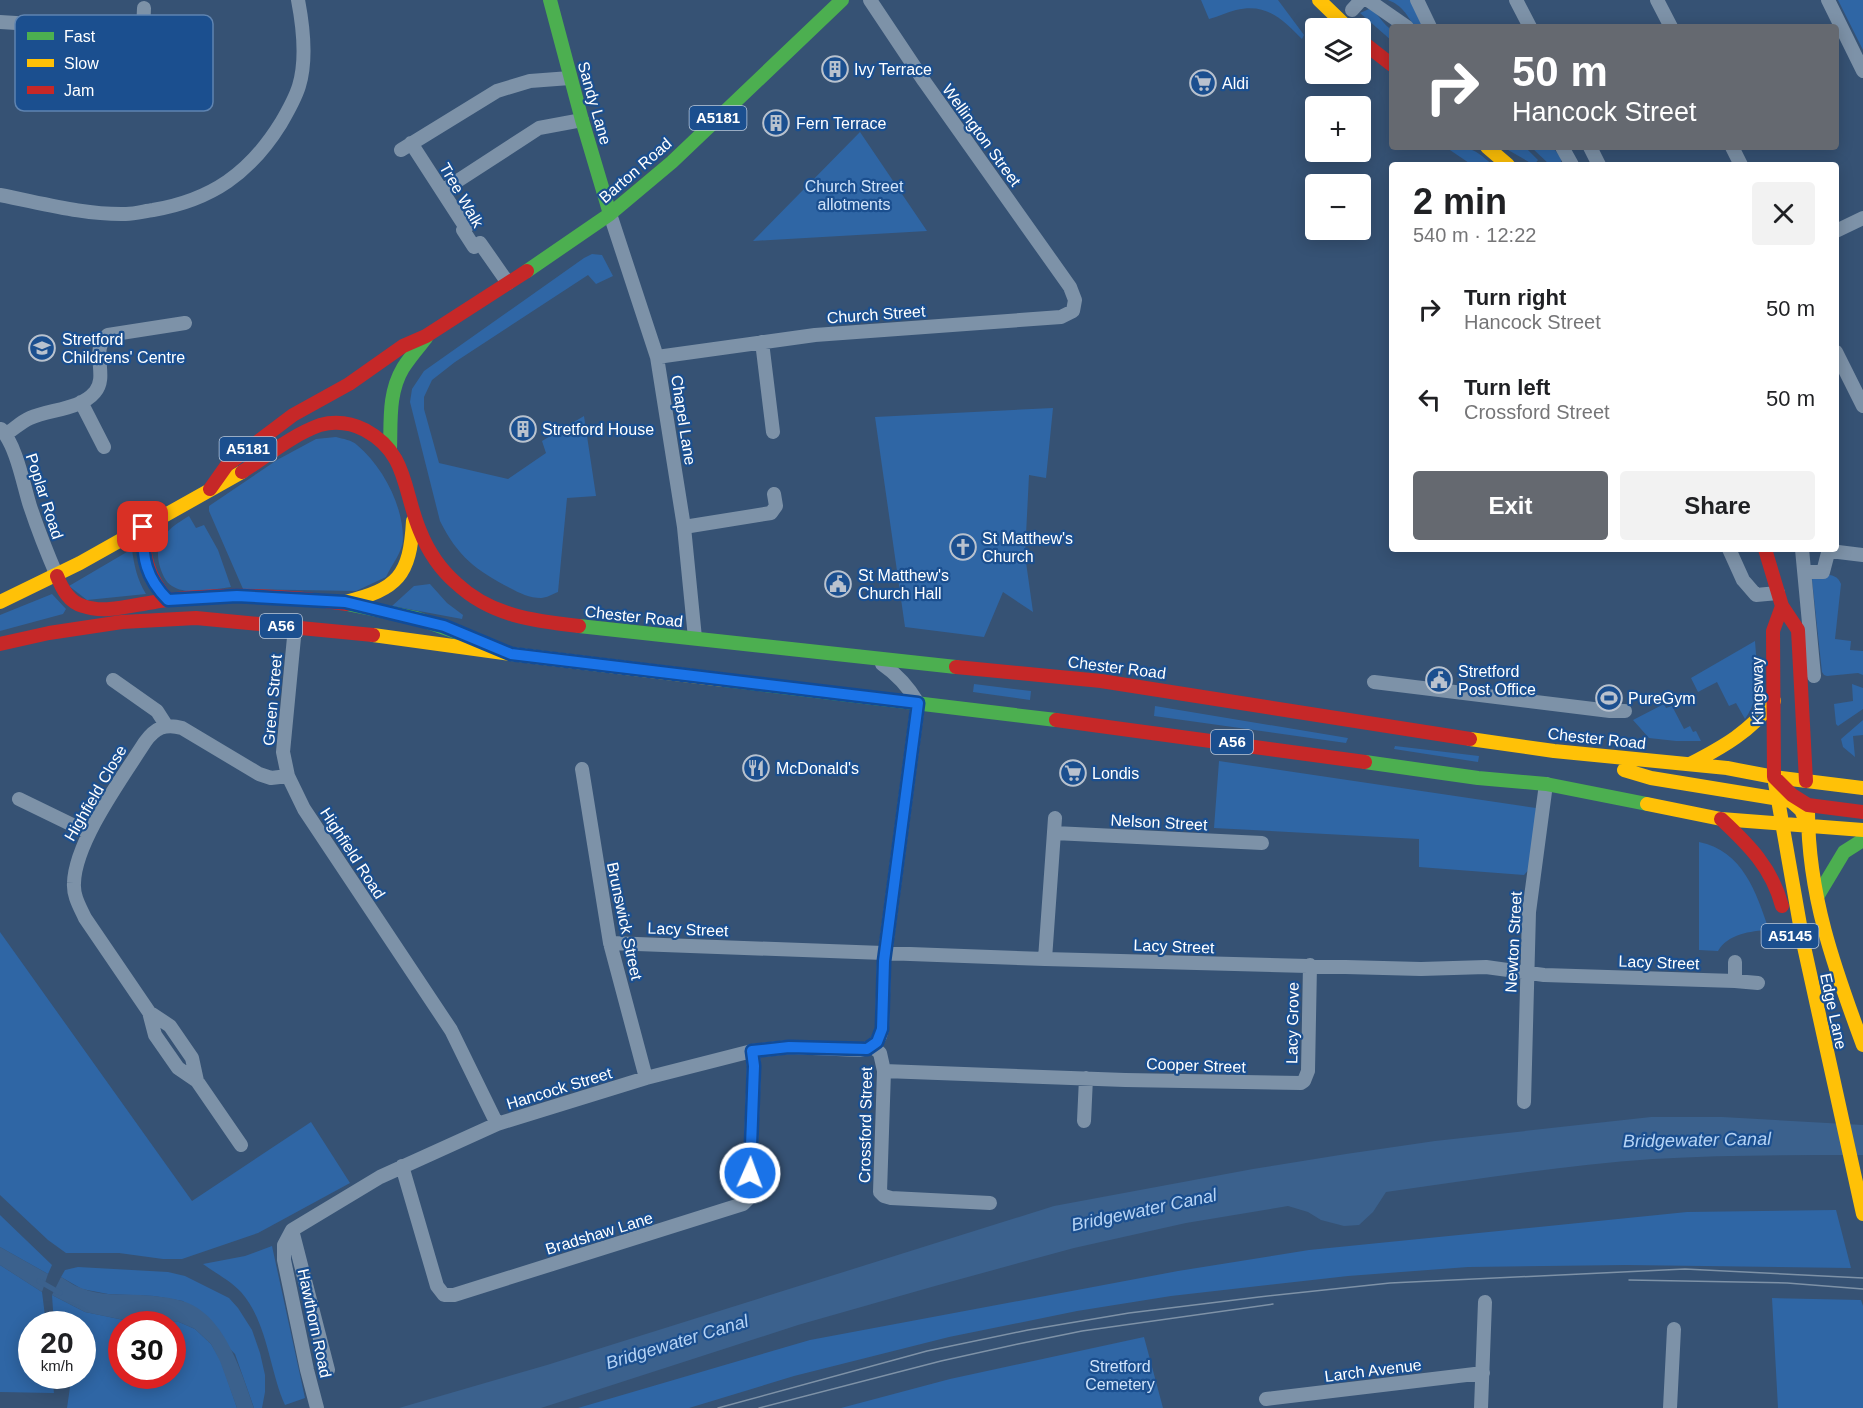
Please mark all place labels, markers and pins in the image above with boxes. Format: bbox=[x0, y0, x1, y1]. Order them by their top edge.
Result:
building icon: Ivy Terrace bbox=[820, 54, 850, 84]
place label: Ivy Terrace bbox=[854, 61, 932, 78]
supermarket icon: Aldi bbox=[1188, 68, 1218, 98]
place label: Aldi bbox=[1222, 75, 1249, 92]
building icon: Fern Terrace bbox=[761, 108, 791, 138]
place label: Fern Terrace bbox=[796, 115, 887, 132]
place label: Stretford Childrens' Centre bbox=[62, 331, 185, 366]
school or university icon: Stretford Childrens' Centre bbox=[27, 333, 57, 363]
building icon: Stretford House bbox=[508, 414, 538, 444]
place label: Stretford House bbox=[542, 421, 654, 438]
pin bbox=[117, 501, 168, 552]
place label: St Matthew's Church bbox=[982, 530, 1073, 565]
church icon: St Matthew's Church bbox=[948, 532, 978, 562]
place label: St Matthew's Church Hall bbox=[858, 567, 949, 602]
public building icon: St Matthew's Church Hall bbox=[823, 569, 853, 599]
place label: Stretford Post Office bbox=[1458, 663, 1536, 698]
public building icon: Stretford Post Office bbox=[1424, 665, 1454, 695]
sports icon: PureGym bbox=[1594, 683, 1624, 713]
place label: PureGym bbox=[1628, 690, 1696, 707]
restaurant icon: McDonald's bbox=[741, 753, 771, 783]
supermarket icon: Londis bbox=[1058, 758, 1088, 788]
place label: McDonald's bbox=[776, 760, 859, 777]
place label: Londis bbox=[1092, 765, 1139, 782]

